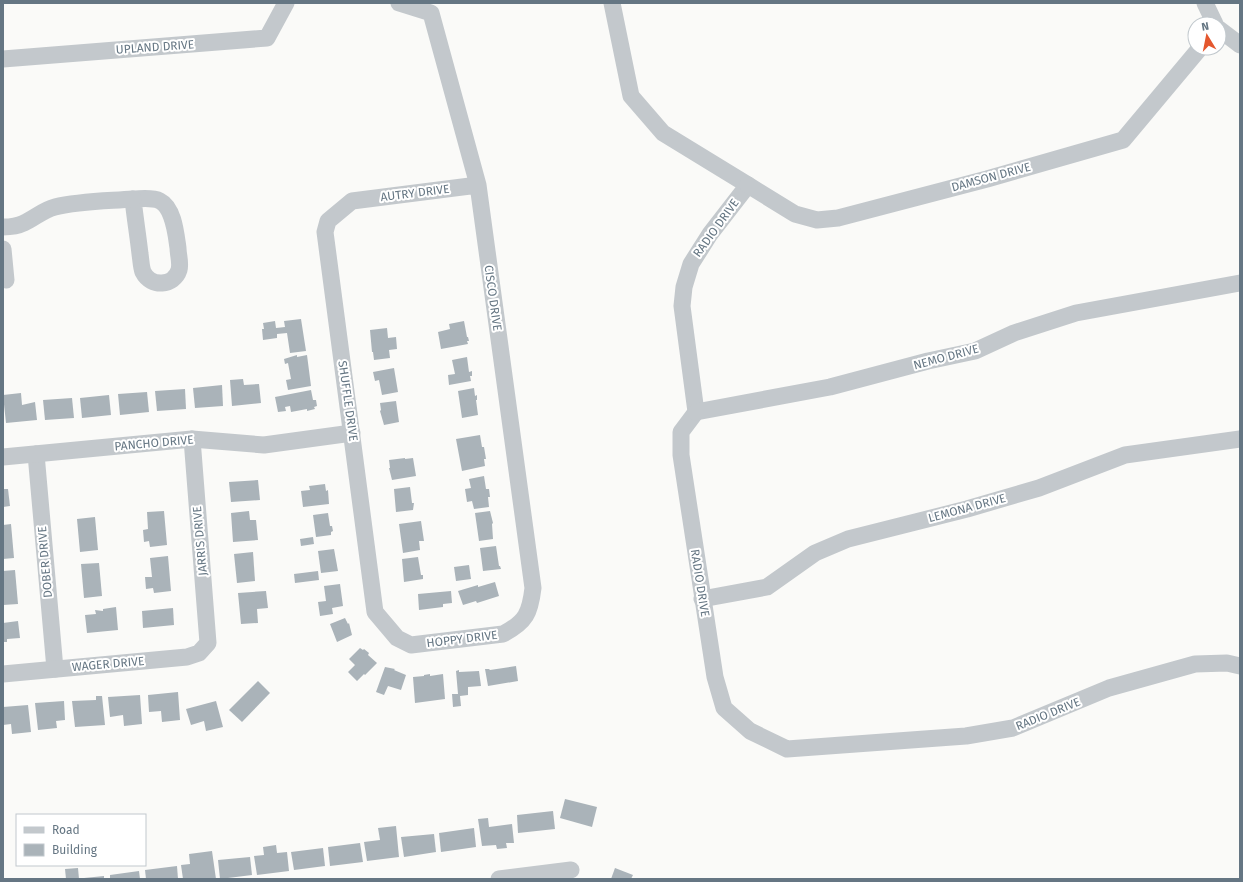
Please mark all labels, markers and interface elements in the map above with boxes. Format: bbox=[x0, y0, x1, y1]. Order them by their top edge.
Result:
north arrow bbox=[1187, 16, 1227, 56]
text: N bbox=[1201, 20, 1210, 34]
street label: UPLAND DRIVE bbox=[115, 37, 195, 57]
street label: DAMSON DRIVE bbox=[950, 160, 1032, 194]
street label: AUTRY DRIVE bbox=[380, 182, 450, 204]
street label: RADIO DRIVE bbox=[690, 196, 742, 260]
street label: CISCO DRIVE bbox=[481, 264, 505, 332]
street label: NEMO DRIVE bbox=[912, 342, 980, 372]
street label: SHUFFLE DRIVE bbox=[335, 360, 361, 442]
street label: PANCHO DRIVE bbox=[114, 433, 194, 453]
street label: LEMONA DRIVE bbox=[927, 491, 1007, 525]
street label: JARRIS DRIVE bbox=[190, 506, 210, 576]
street label: DOBER DRIVE bbox=[35, 526, 55, 598]
street label: RADIO DRIVE bbox=[688, 548, 712, 618]
street label: HOPPY DRIVE bbox=[426, 628, 498, 650]
street label: WAGER DRIVE bbox=[71, 654, 145, 674]
street label: RADIO DRIVE bbox=[1014, 695, 1082, 733]
legend bbox=[16, 814, 146, 866]
text: Road bbox=[52, 823, 80, 837]
text: Building bbox=[52, 843, 98, 857]

